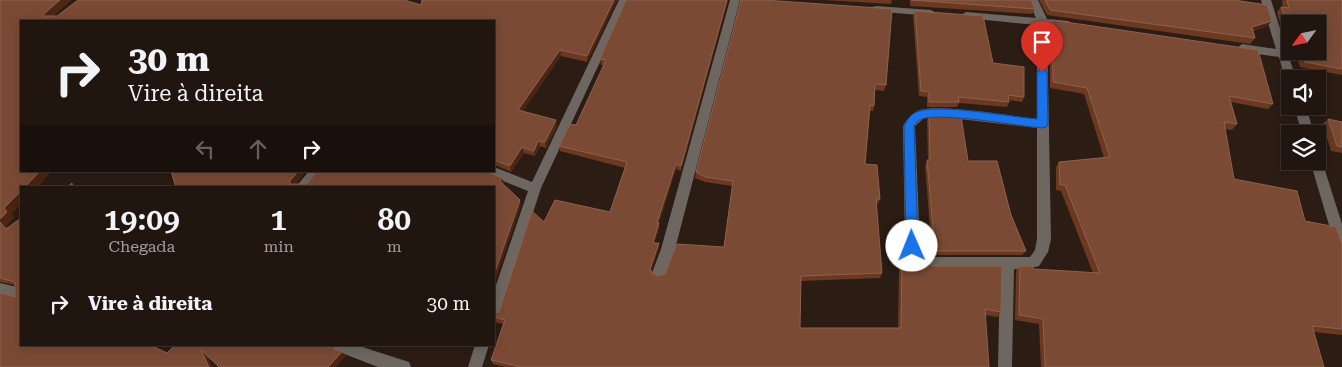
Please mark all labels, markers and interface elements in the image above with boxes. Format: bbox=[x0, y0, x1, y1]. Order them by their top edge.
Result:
north arrow bbox=[1281, 15, 1326, 60]
map controls bbox=[1281, 15, 1326, 170]
pin bbox=[1021, 21, 1063, 72]
icon: arrive bbox=[1028, 28, 1056, 56]
text: 30 m bbox=[128, 39, 210, 80]
icon: right bbox=[45, 40, 110, 105]
button: sound bbox=[1281, 70, 1326, 115]
text: Vire à direita bbox=[128, 81, 263, 106]
button: layers bbox=[1281, 125, 1326, 170]
icon: left bbox=[191, 135, 219, 163]
icon: ahead bbox=[244, 135, 272, 163]
icon: right bbox=[297, 135, 325, 163]
text: 19:09 bbox=[104, 202, 180, 237]
text: 1 bbox=[270, 202, 287, 237]
text: 80 bbox=[378, 202, 411, 237]
position arrow bbox=[885, 219, 937, 271]
text: Chegada bbox=[108, 237, 175, 256]
text: min bbox=[264, 237, 294, 256]
text: m bbox=[387, 237, 402, 256]
icon: right bbox=[45, 290, 73, 318]
text: Vire à direita bbox=[88, 292, 212, 315]
text: 30 m bbox=[427, 292, 470, 315]

